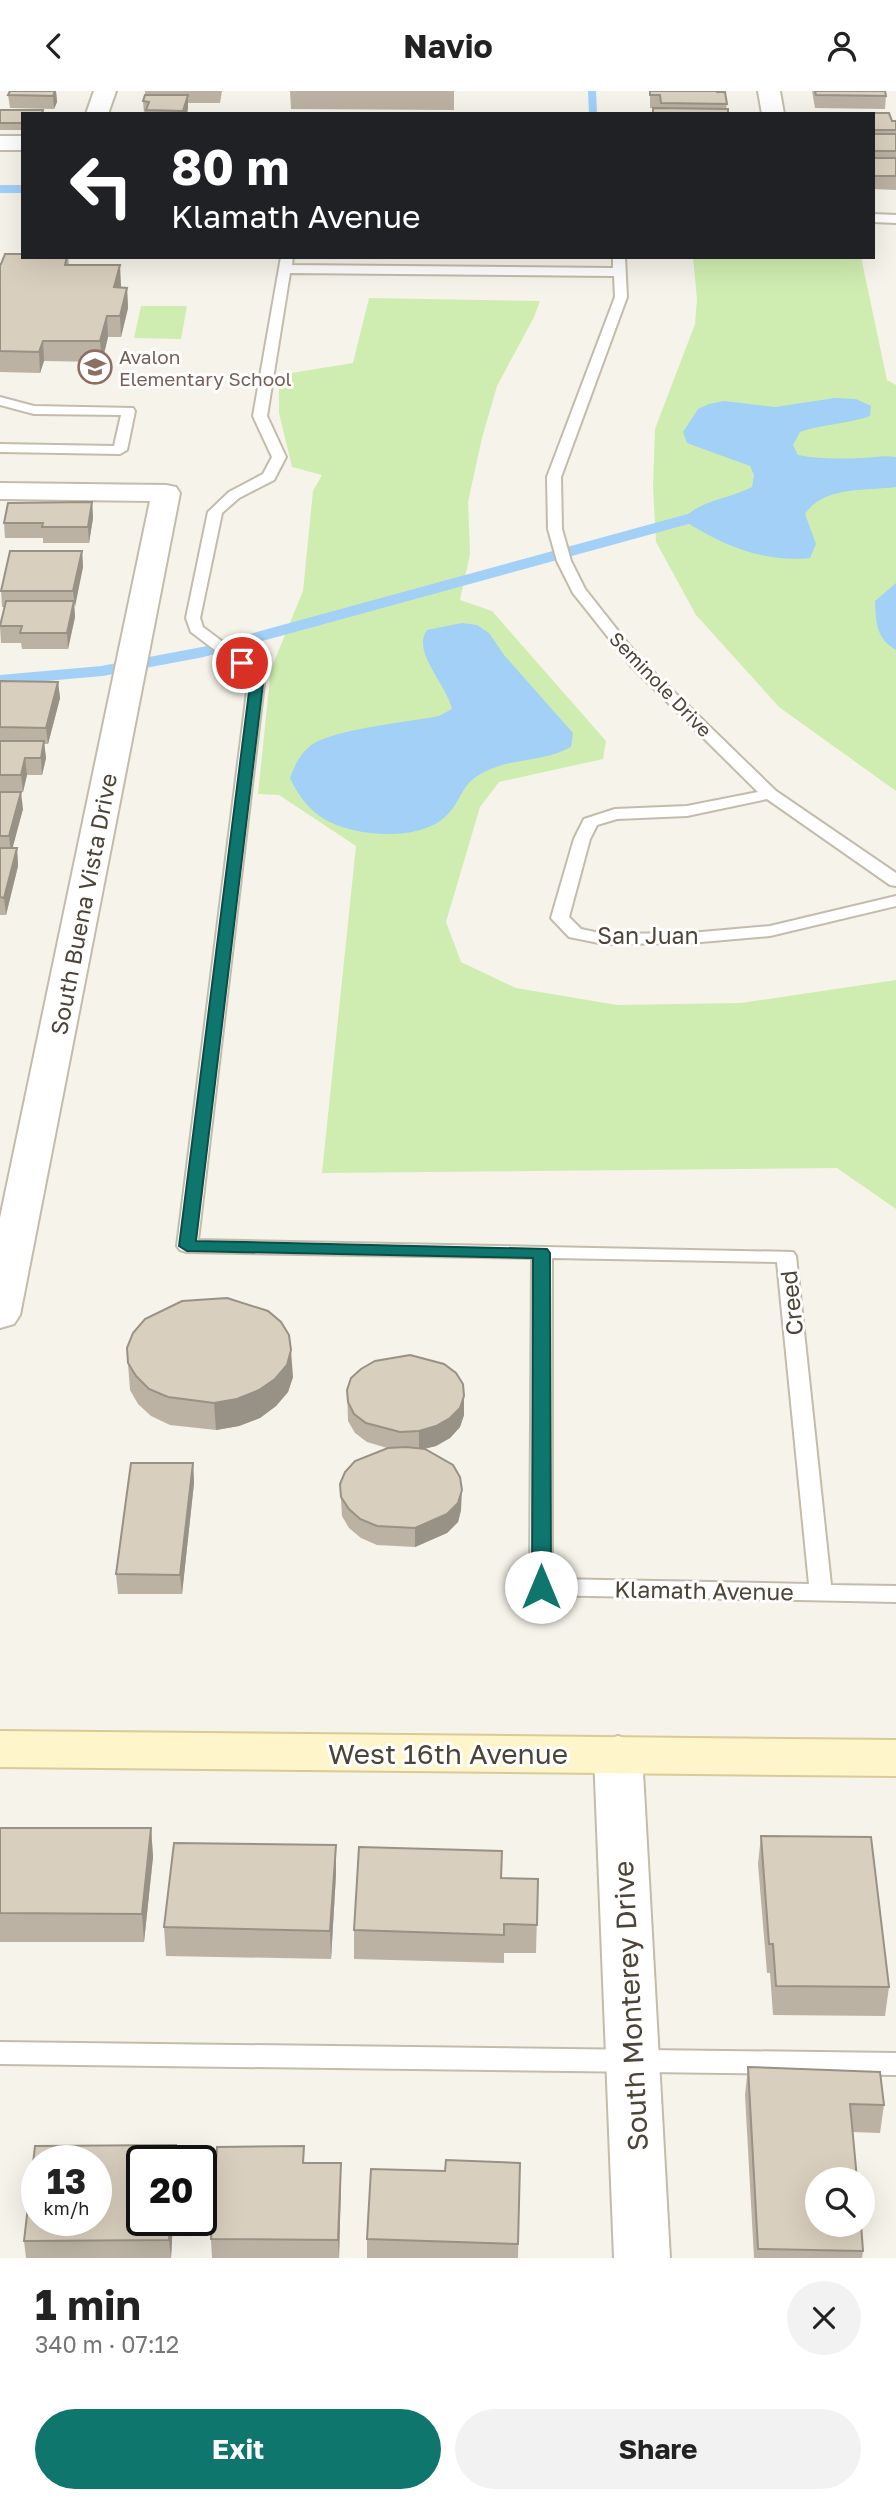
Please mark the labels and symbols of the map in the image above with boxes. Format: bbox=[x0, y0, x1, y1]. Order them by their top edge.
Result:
place label: Avalon Elementary School bbox=[119, 345, 292, 390]
school or university icon: Avalon Elementary School bbox=[76, 348, 114, 386]
street label: Seminole Drive bbox=[605, 627, 717, 741]
pin bbox=[212, 633, 272, 693]
street label: South Buena Vista Drive bbox=[44, 771, 122, 1037]
street label: San Juan bbox=[597, 921, 699, 949]
street label: Creed bbox=[774, 1269, 808, 1337]
position arrow bbox=[504, 1550, 578, 1624]
street label: Klamath Avenue bbox=[614, 1574, 794, 1606]
street label: West 16th Avenue bbox=[328, 1737, 568, 1770]
street label: South Monterey Drive bbox=[606, 1860, 654, 2152]
speed limit sign: 20 bbox=[126, 2145, 217, 2236]

